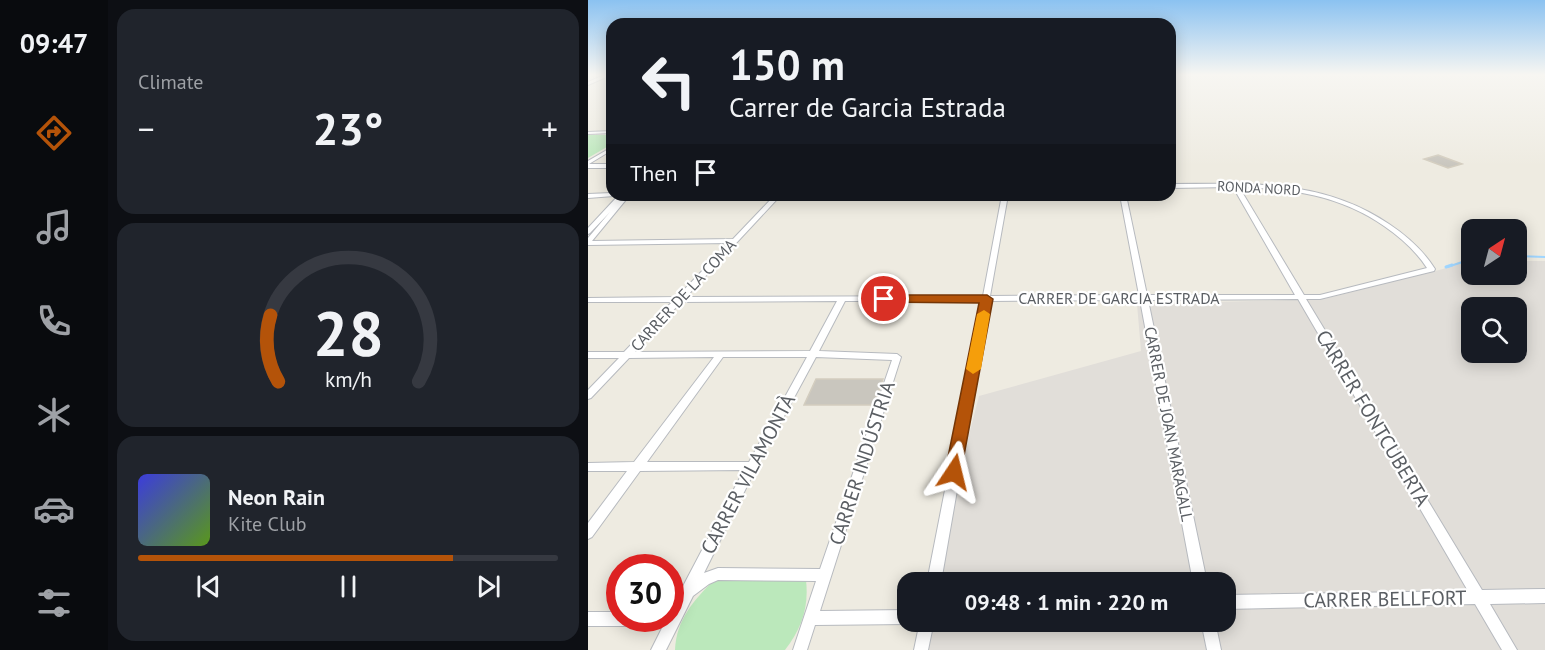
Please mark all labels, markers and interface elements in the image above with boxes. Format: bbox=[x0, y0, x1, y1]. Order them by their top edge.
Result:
text: 09:47 bbox=[20, 26, 88, 60]
text: 150 m bbox=[729, 37, 845, 92]
icon: left bbox=[630, 42, 708, 120]
text: Climate bbox=[138, 69, 204, 95]
text: Carrer de Garcia Estrada bbox=[729, 90, 1006, 124]
text: 23° bbox=[313, 99, 383, 157]
text: − bbox=[138, 107, 155, 150]
text: + bbox=[541, 107, 558, 150]
icon: directions bbox=[33, 112, 75, 154]
icon: arrive bbox=[689, 156, 722, 189]
text: Then bbox=[630, 159, 677, 187]
street label: RONDA NORD bbox=[1217, 177, 1301, 199]
icon: music bbox=[33, 206, 75, 248]
north arrow bbox=[1461, 219, 1527, 285]
map controls bbox=[1461, 219, 1527, 363]
street label: CARRER DE LA COMA bbox=[626, 234, 740, 355]
pin bbox=[858, 273, 909, 324]
icon: arrive bbox=[867, 282, 900, 315]
street label: CARRER DE GARCIA ESTRADA bbox=[1018, 288, 1220, 308]
text: 28 bbox=[313, 292, 383, 373]
button: search bbox=[1461, 297, 1527, 363]
icon: phone bbox=[33, 300, 75, 342]
street label: CARRER DE JOAN MARAGALL bbox=[1140, 325, 1198, 523]
street label: CARRER FONTCUBERTA bbox=[1310, 325, 1436, 511]
text: km/h bbox=[324, 365, 371, 393]
street label: CARRER INDÚSTRIA bbox=[823, 377, 901, 548]
street label: CARRER VILAMONTÀ bbox=[695, 389, 801, 558]
icon: climate bbox=[33, 394, 75, 436]
position arrow bbox=[922, 440, 986, 504]
text: Neon Rain bbox=[228, 483, 325, 511]
icon: car bbox=[33, 488, 75, 530]
text: Kite Club bbox=[228, 511, 306, 537]
speed limit sign: 30 bbox=[606, 554, 684, 632]
icon: previous bbox=[192, 570, 225, 603]
icon: pause bbox=[332, 570, 365, 603]
icon: next bbox=[472, 570, 505, 603]
icon: filters bbox=[33, 582, 75, 624]
street label: CARRER BELLFORT bbox=[1303, 585, 1467, 613]
text: 09:48 · 1 min · 220 m bbox=[965, 588, 1168, 616]

